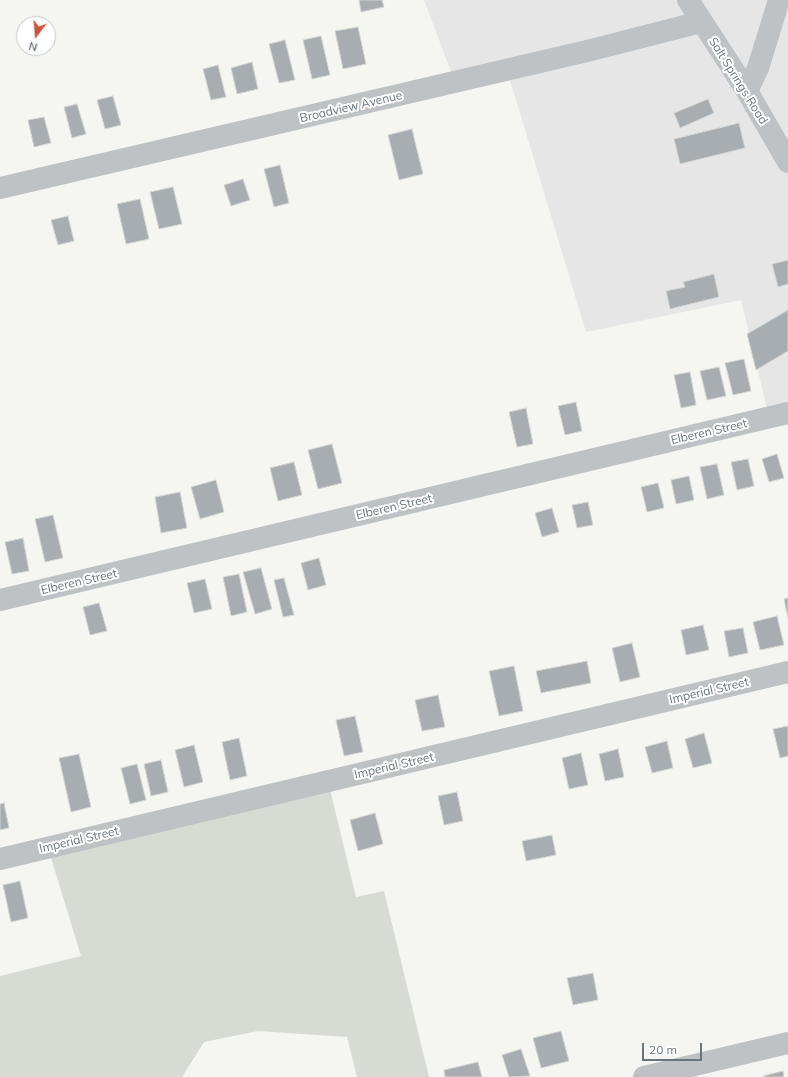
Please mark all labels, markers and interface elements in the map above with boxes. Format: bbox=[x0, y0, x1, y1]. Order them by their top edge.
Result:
north arrow bbox=[16, 16, 56, 56]
street label: Salt Springs Road bbox=[706, 35, 770, 127]
text: N bbox=[27, 39, 39, 54]
street label: Broadview Avenue bbox=[298, 88, 404, 126]
street label: Elberen Street bbox=[669, 416, 749, 448]
street label: Elberen Street bbox=[354, 491, 434, 523]
street label: Elberen Street bbox=[39, 566, 119, 598]
street label: Imperial Street bbox=[668, 675, 750, 707]
street label: Imperial Street bbox=[353, 750, 435, 782]
street label: Imperial Street bbox=[38, 824, 120, 856]
scale bar bbox=[644, 1035, 704, 1061]
text: 20 m bbox=[649, 1042, 677, 1057]

